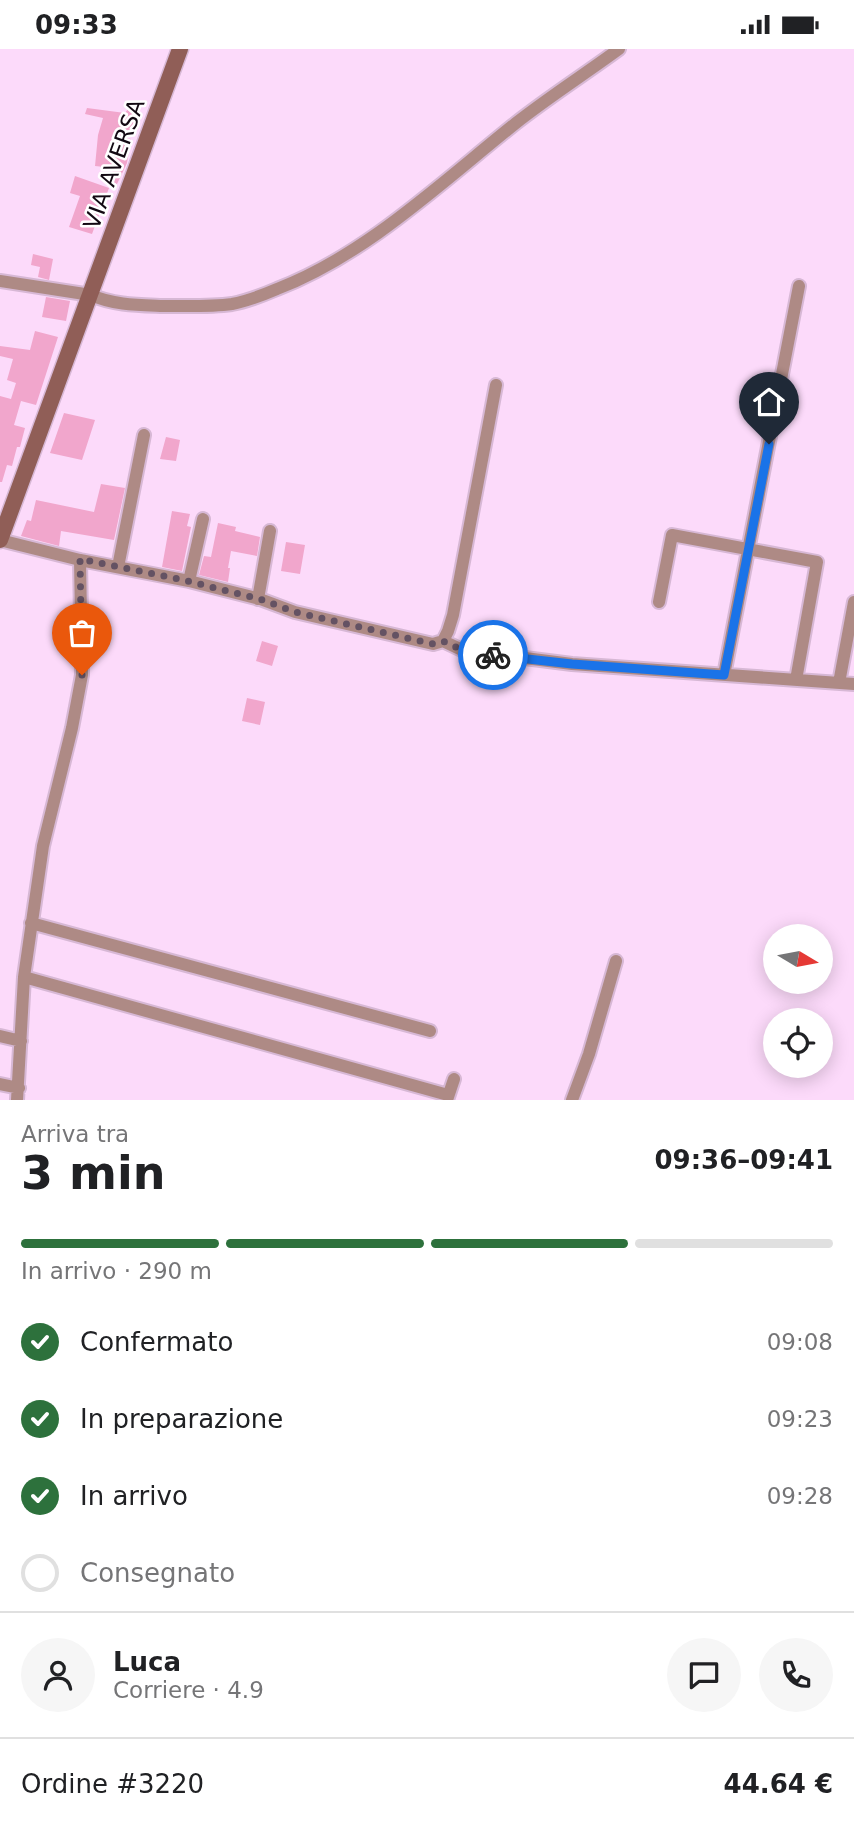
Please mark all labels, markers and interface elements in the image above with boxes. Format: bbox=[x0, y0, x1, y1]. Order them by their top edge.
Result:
text: 09:33 bbox=[35, 10, 118, 40]
street label: VIA AVERSA bbox=[78, 95, 150, 233]
pin bbox=[739, 372, 799, 444]
icon: home bbox=[750, 383, 788, 421]
pin bbox=[52, 603, 112, 675]
icon: bag bbox=[63, 614, 101, 652]
courier bbox=[458, 620, 528, 690]
icon: bike bbox=[474, 636, 512, 674]
north arrow bbox=[763, 924, 833, 994]
map controls bbox=[763, 924, 833, 1078]
button: locate bbox=[763, 1008, 833, 1078]
text: Arriva tra bbox=[21, 1121, 129, 1147]
text: 09:36–09:41 bbox=[654, 1145, 833, 1175]
text: 3 min bbox=[21, 1146, 165, 1200]
text: In arrivo · 290 m bbox=[21, 1258, 212, 1284]
icon: check bbox=[21, 1323, 59, 1361]
text: Confermato bbox=[80, 1327, 233, 1357]
text: 09:08 bbox=[767, 1329, 833, 1355]
icon: check bbox=[21, 1400, 59, 1438]
text: In preparazione bbox=[80, 1404, 283, 1434]
text: 09:23 bbox=[767, 1406, 833, 1432]
icon: check bbox=[21, 1477, 59, 1515]
text: In arrivo bbox=[80, 1481, 188, 1511]
text: 09:28 bbox=[767, 1483, 833, 1509]
text: Consegnato bbox=[80, 1558, 235, 1588]
button: person bbox=[21, 1638, 95, 1712]
button: chat bbox=[667, 1638, 741, 1712]
button: phone bbox=[759, 1638, 833, 1712]
text: Luca bbox=[113, 1647, 181, 1677]
text: Corriere · 4.9 bbox=[113, 1677, 264, 1703]
text: Ordine #3220 bbox=[21, 1769, 204, 1799]
text: 44.64 € bbox=[724, 1769, 833, 1799]

